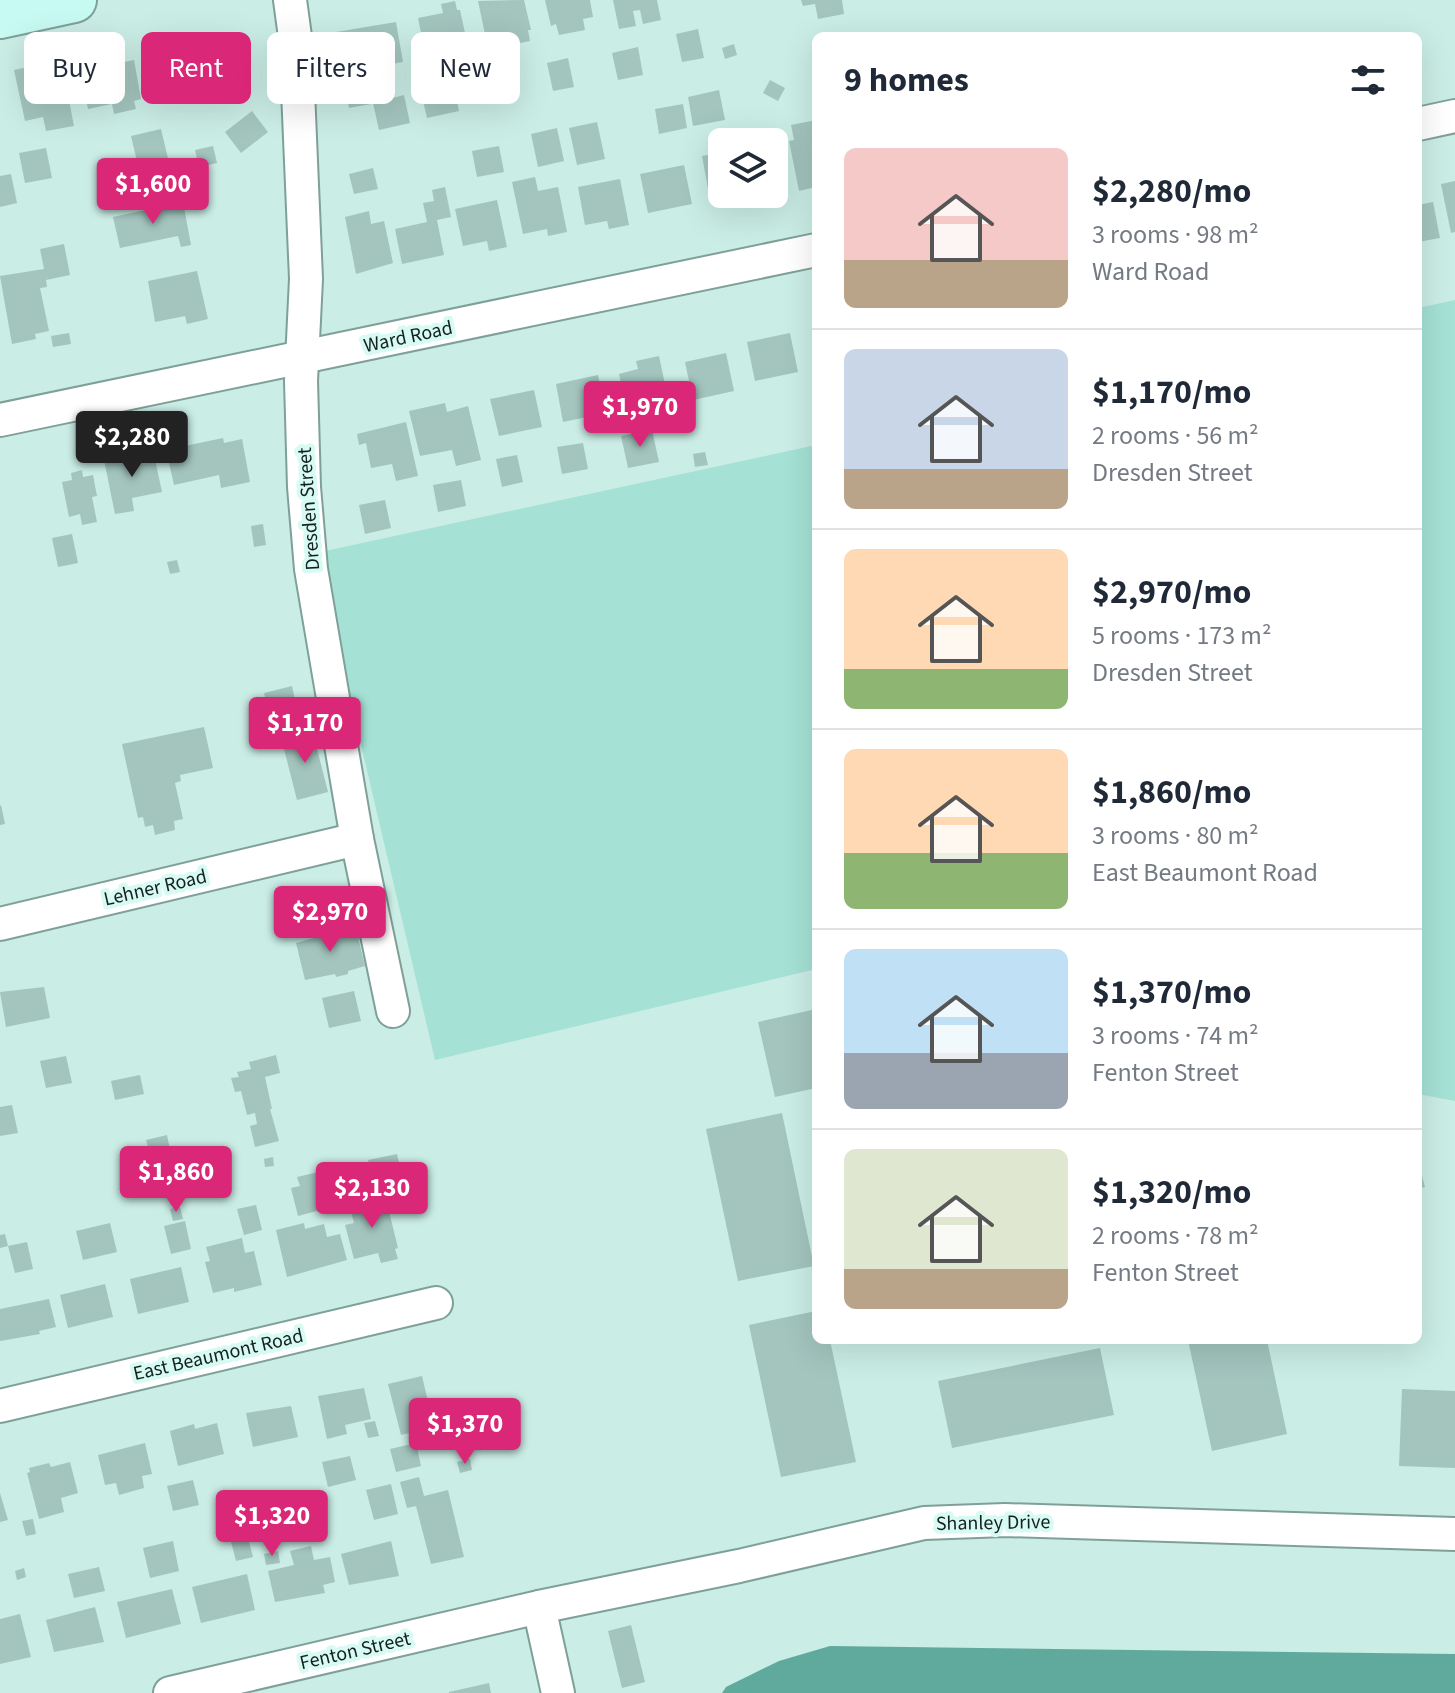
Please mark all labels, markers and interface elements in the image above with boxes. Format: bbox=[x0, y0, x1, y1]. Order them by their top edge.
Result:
chip: Buy bbox=[24, 32, 125, 104]
chip: Rent bbox=[141, 32, 251, 104]
chip: Filters bbox=[267, 32, 395, 104]
chip: New bbox=[411, 32, 520, 104]
text: 9 homes bbox=[844, 56, 969, 105]
icon: filters bbox=[1346, 58, 1390, 102]
map controls bbox=[708, 128, 788, 208]
button: layers bbox=[708, 128, 788, 208]
pin: $1,600 bbox=[88, 158, 218, 226]
text: $1,600 bbox=[115, 165, 191, 202]
text: $2,280/mo bbox=[1092, 167, 1252, 216]
icon: home bbox=[908, 180, 1004, 276]
text: 3 rooms · 98 m² bbox=[1092, 216, 1259, 253]
text: Ward Road bbox=[1092, 253, 1209, 290]
street label: Ward Road bbox=[361, 314, 455, 360]
text: $1,170/mo bbox=[1092, 368, 1252, 417]
pin: $1,970 bbox=[575, 381, 705, 449]
icon: home bbox=[908, 381, 1004, 477]
text: $1,970 bbox=[602, 388, 678, 425]
pin: $2,280 bbox=[67, 411, 197, 479]
text: 2 rooms · 56 m² bbox=[1092, 417, 1259, 454]
text: $2,280 bbox=[94, 418, 170, 455]
street label: Dresden Street bbox=[291, 446, 327, 571]
text: Dresden Street bbox=[1092, 454, 1252, 491]
text: $2,970/mo bbox=[1092, 568, 1252, 617]
icon: home bbox=[908, 581, 1004, 677]
text: 5 rooms · 173 m² bbox=[1092, 617, 1271, 654]
text: Dresden Street bbox=[1092, 654, 1252, 691]
pin: $1,170 bbox=[240, 697, 370, 765]
text: $1,170 bbox=[267, 704, 343, 741]
text: $1,860/mo bbox=[1092, 768, 1252, 817]
icon: home bbox=[908, 781, 1004, 877]
text: 3 rooms · 80 m² bbox=[1092, 817, 1259, 854]
text: East Beaumont Road bbox=[1092, 854, 1318, 891]
street label: Lehner Road bbox=[101, 863, 210, 913]
pin: $2,970 bbox=[265, 886, 395, 954]
text: $2,970 bbox=[292, 893, 368, 930]
text: $1,370/mo bbox=[1092, 968, 1252, 1017]
icon: home bbox=[908, 981, 1004, 1077]
text: 3 rooms · 74 m² bbox=[1092, 1017, 1259, 1054]
text: Fenton Street bbox=[1092, 1054, 1239, 1091]
pin: $1,860 bbox=[111, 1146, 241, 1214]
text: $1,860 bbox=[138, 1153, 214, 1190]
pin: $2,130 bbox=[307, 1162, 437, 1230]
text: $1,320/mo bbox=[1092, 1168, 1252, 1217]
text: $2,130 bbox=[334, 1169, 410, 1206]
icon: home bbox=[908, 1181, 1004, 1277]
text: 2 rooms · 78 m² bbox=[1092, 1217, 1259, 1254]
text: Fenton Street bbox=[1092, 1254, 1239, 1291]
street label: East Beaumont Road bbox=[130, 1322, 306, 1388]
pin: $1,370 bbox=[400, 1398, 530, 1466]
text: $1,370 bbox=[427, 1405, 503, 1442]
pin: $1,320 bbox=[207, 1490, 337, 1558]
text: $1,320 bbox=[234, 1497, 310, 1534]
street label: Shanley Drive bbox=[936, 1508, 1051, 1538]
street label: Fenton Street bbox=[297, 1625, 414, 1677]

